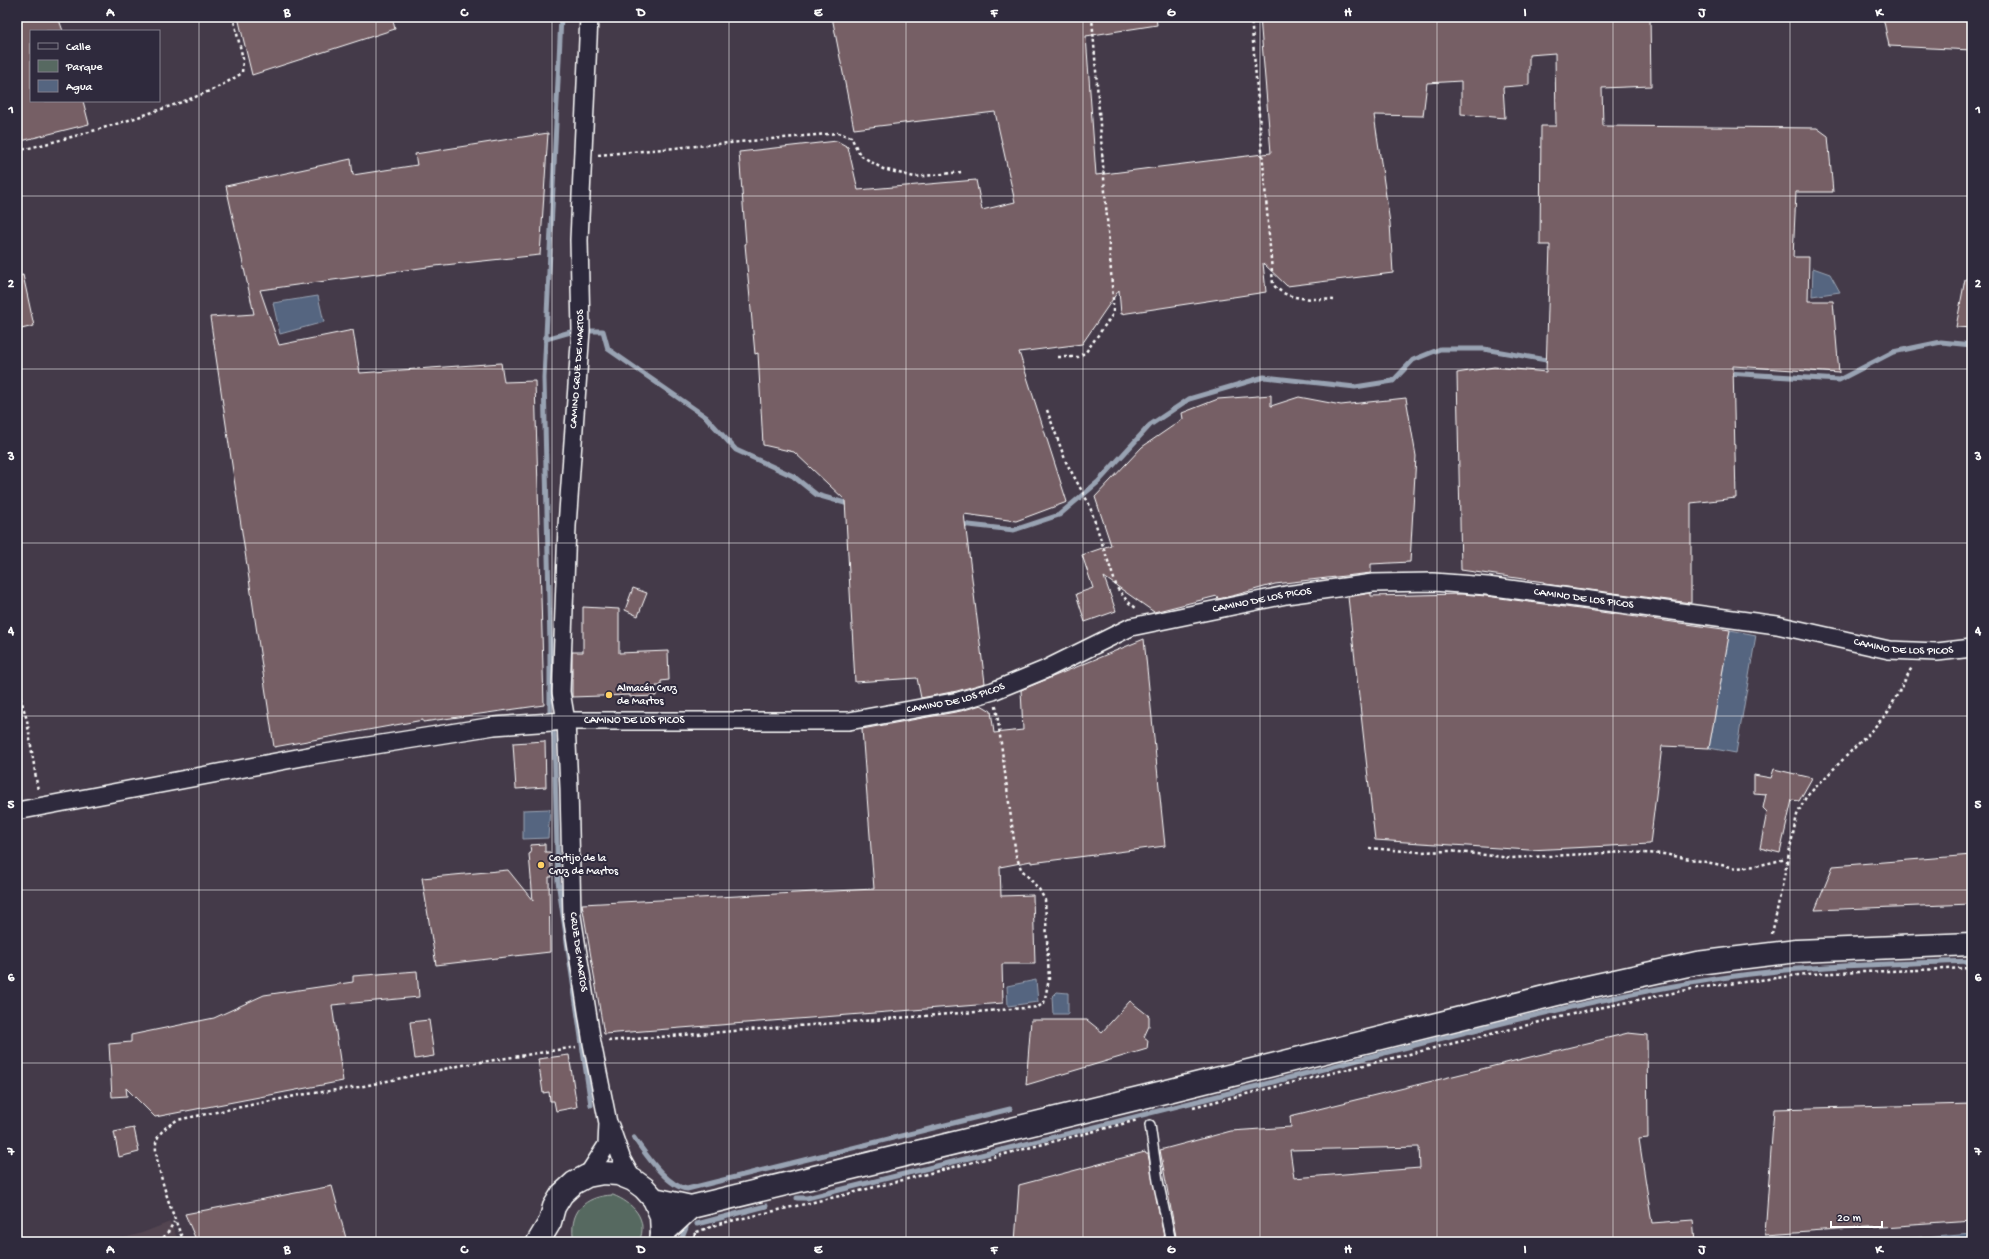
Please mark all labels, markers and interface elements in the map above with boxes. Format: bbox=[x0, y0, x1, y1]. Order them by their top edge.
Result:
text: A bbox=[105, 6, 115, 21]
text: B bbox=[283, 6, 292, 21]
text: C bbox=[459, 6, 469, 21]
text: D bbox=[636, 6, 646, 21]
text: E bbox=[814, 6, 823, 21]
text: F bbox=[990, 6, 999, 21]
text: G bbox=[1167, 6, 1176, 21]
text: H bbox=[1344, 6, 1352, 21]
text: I bbox=[1523, 6, 1527, 21]
text: J bbox=[1698, 6, 1707, 21]
text: K bbox=[1874, 6, 1884, 21]
legend bbox=[30, 30, 160, 102]
text: Calle bbox=[66, 41, 91, 55]
text: Parque bbox=[65, 61, 103, 75]
text: Agua bbox=[66, 81, 93, 95]
text: 1 bbox=[7, 103, 14, 118]
text: 1 bbox=[1974, 103, 1981, 118]
text: 2 bbox=[8, 277, 15, 292]
text: 2 bbox=[1975, 277, 1982, 292]
street label: CAMINO CRUZ DE MARTOS bbox=[568, 308, 587, 429]
text: 3 bbox=[7, 450, 15, 465]
text: 3 bbox=[1974, 450, 1982, 465]
street label: CAMINO DE LOS PICOS bbox=[1212, 585, 1313, 616]
street label: CAMINO DE LOS PICOS bbox=[1533, 586, 1635, 612]
text: 4 bbox=[7, 624, 15, 639]
text: 4 bbox=[1974, 624, 1982, 639]
street label: CAMINO DE LOS PICOS bbox=[1852, 636, 1955, 658]
street label: CAMINO DE LOS PICOS bbox=[906, 680, 1008, 716]
place label: Almacén Cruz de Martos bbox=[617, 683, 678, 708]
marker: Almacén Cruz de Martos bbox=[604, 690, 614, 700]
street label: CAMINO DE LOS PICOS bbox=[584, 715, 685, 727]
text: 5 bbox=[8, 798, 15, 813]
text: 5 bbox=[1975, 798, 1982, 813]
place label: Cortijo de la Cruz de Martos bbox=[549, 853, 619, 878]
marker: Cortijo de la Cruz de Martos bbox=[536, 860, 546, 870]
street label: CRUZ DE MARTOS bbox=[566, 911, 590, 993]
text: 6 bbox=[8, 971, 15, 986]
text: 6 bbox=[1975, 971, 1982, 986]
text: 7 bbox=[7, 1145, 16, 1160]
text: 7 bbox=[1974, 1145, 1983, 1160]
scale bar bbox=[1831, 1203, 1882, 1229]
text: 20 m bbox=[1837, 1212, 1862, 1226]
text: A bbox=[105, 1243, 115, 1258]
text: B bbox=[283, 1243, 292, 1258]
text: C bbox=[459, 1243, 469, 1258]
text: D bbox=[636, 1243, 646, 1258]
text: E bbox=[814, 1243, 823, 1258]
text: F bbox=[990, 1243, 999, 1258]
text: G bbox=[1167, 1243, 1176, 1258]
text: H bbox=[1344, 1243, 1352, 1258]
text: I bbox=[1523, 1243, 1527, 1258]
text: J bbox=[1698, 1243, 1707, 1258]
text: K bbox=[1874, 1243, 1884, 1258]

